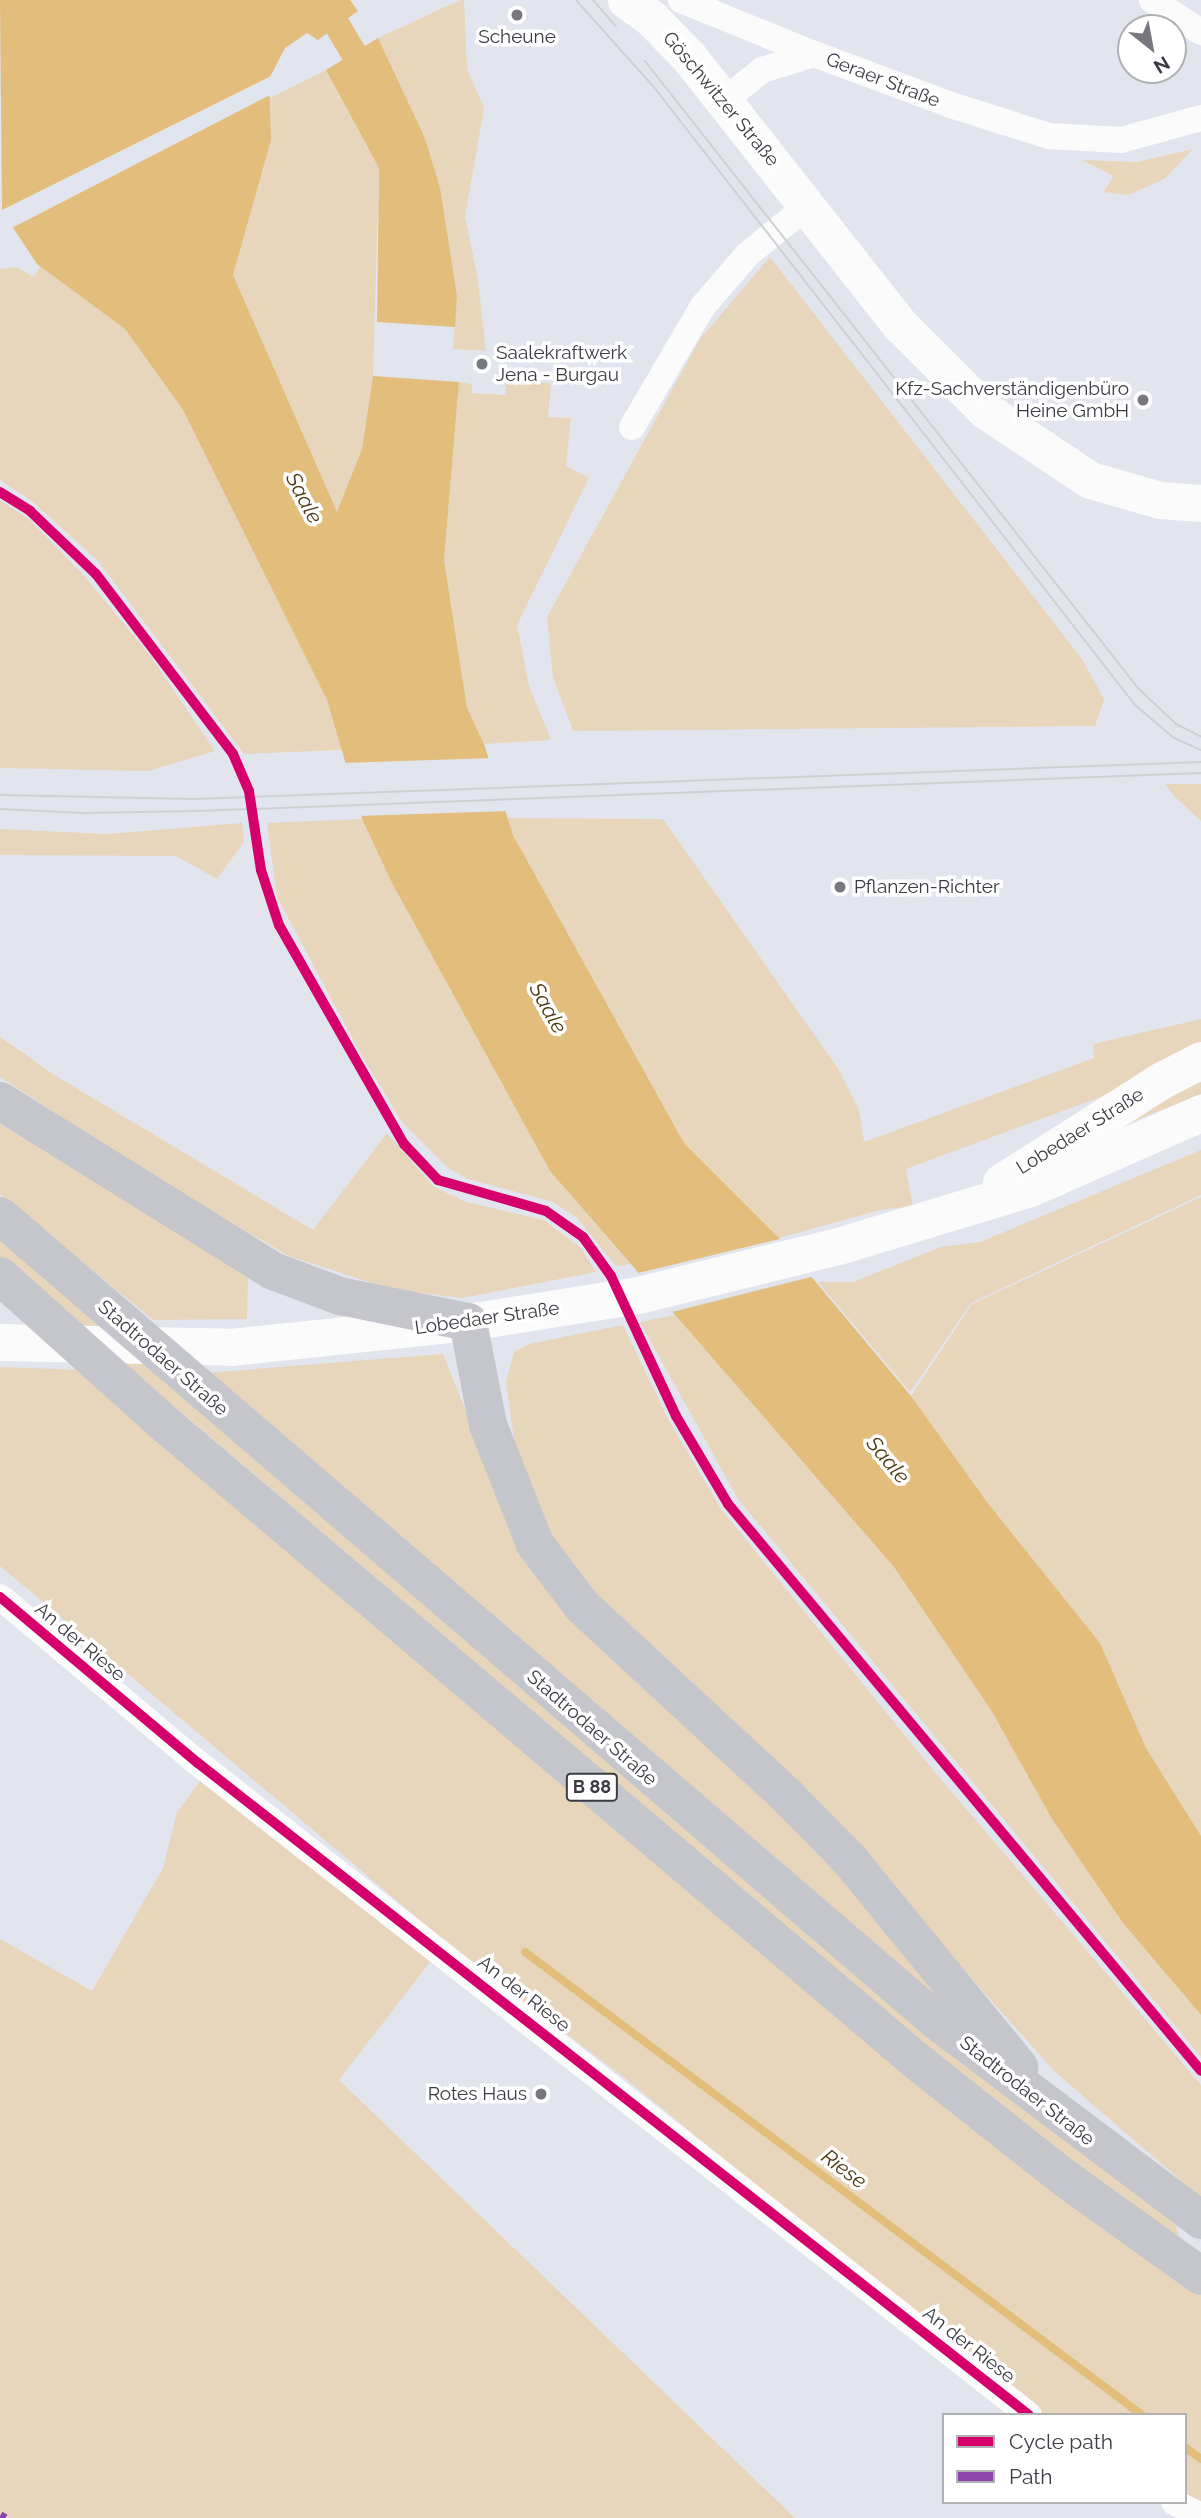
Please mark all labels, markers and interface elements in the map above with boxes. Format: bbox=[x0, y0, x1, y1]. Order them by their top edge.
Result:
marker: Scheune bbox=[509, 7, 525, 23]
north arrow bbox=[1117, 14, 1187, 84]
place label: Scheune bbox=[478, 26, 556, 48]
street label: Göschwitzer Straße bbox=[658, 27, 784, 171]
street label: Geraer Straße bbox=[823, 48, 943, 112]
text: N bbox=[1150, 52, 1174, 78]
place label: Saalekraftwerk Jena - Burgau bbox=[496, 342, 627, 386]
marker: Saalekraftwerk Jena - Burgau bbox=[474, 356, 490, 372]
place label: Kfz-Sachverständigenbüro Heine GmbH bbox=[895, 378, 1129, 422]
marker: Kfz-Sachverständigenbüro Heine GmbH bbox=[1135, 392, 1151, 408]
water label: Saale bbox=[280, 468, 328, 528]
place label: Pflanzen-Richter bbox=[854, 876, 1000, 898]
marker: Pflanzen-Richter bbox=[832, 879, 848, 895]
water label: Saale bbox=[524, 978, 572, 1038]
street label: Lobedaer Straße bbox=[1012, 1083, 1148, 1179]
street label: Stadtrodaer Straße bbox=[93, 1295, 233, 1421]
street label: Lobedaer Straße bbox=[413, 1297, 561, 1339]
water label: Saale bbox=[861, 1431, 915, 1489]
street label: An der Riese bbox=[30, 1598, 130, 1686]
street label: Stadtrodaer Straße bbox=[522, 1665, 662, 1791]
road number: B 88 bbox=[566, 1772, 618, 1801]
street label: An der Riese bbox=[473, 1951, 575, 2037]
street label: Stadtrodaer Straße bbox=[955, 2031, 1099, 2151]
place label: Rotes Haus bbox=[428, 2083, 527, 2105]
marker: Rotes Haus bbox=[533, 2086, 549, 2102]
water label: Riese bbox=[817, 2144, 871, 2194]
street label: An der Riese bbox=[918, 2302, 1020, 2388]
legend bbox=[942, 2413, 1187, 2504]
text: Cycle path bbox=[1009, 2429, 1113, 2454]
text: Path bbox=[1009, 2464, 1053, 2489]

